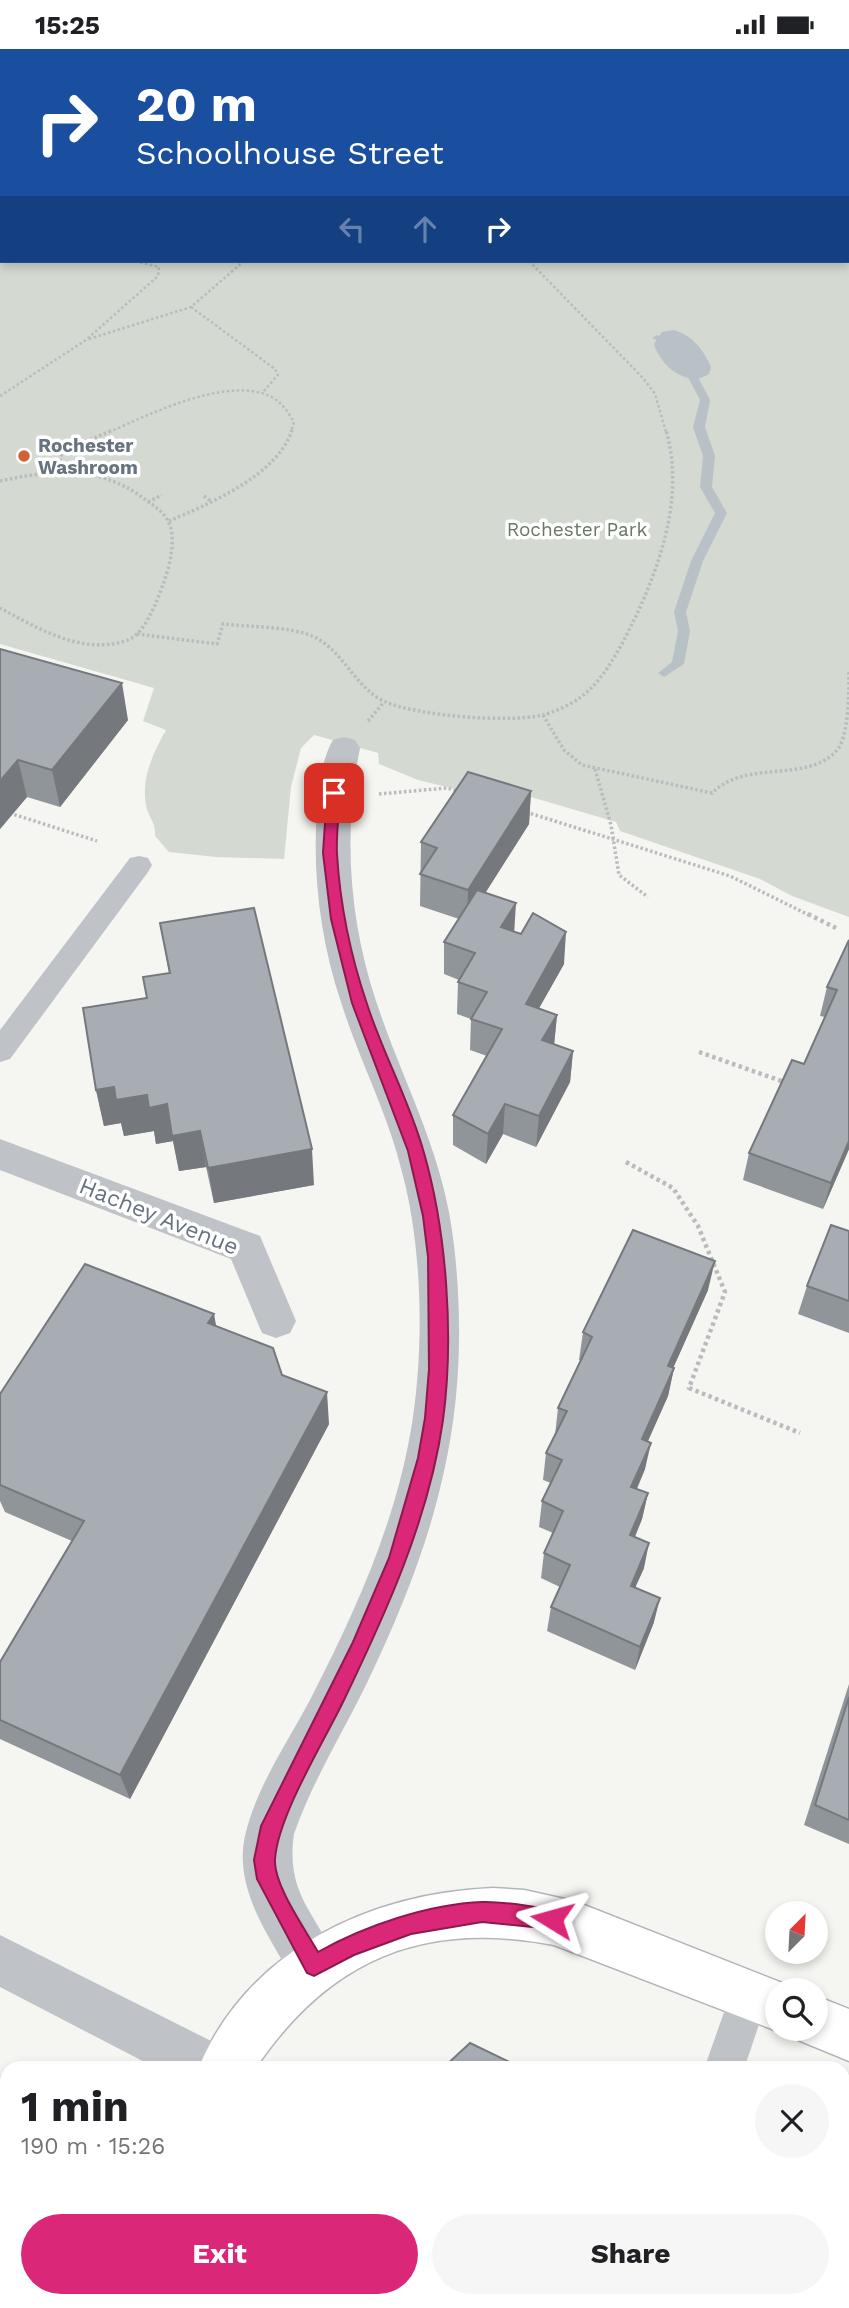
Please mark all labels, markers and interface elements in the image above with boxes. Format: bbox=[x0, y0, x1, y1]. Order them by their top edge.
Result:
text: 15:25 bbox=[35, 10, 100, 40]
text: 20 m bbox=[136, 75, 257, 133]
icon: right bbox=[21, 77, 112, 168]
text: Schoolhouse Street bbox=[136, 134, 444, 172]
icon: left bbox=[333, 210, 371, 248]
icon: ahead bbox=[406, 210, 444, 248]
icon: right bbox=[479, 210, 517, 248]
place label: Rochester Washroom bbox=[38, 434, 138, 479]
marker: Rochester Washroom bbox=[16, 448, 32, 464]
park label: Rochester Park bbox=[507, 518, 648, 541]
pin bbox=[304, 763, 364, 823]
icon: arrive bbox=[315, 774, 353, 812]
street label: Hachey Avenue bbox=[75, 1172, 242, 1261]
position arrow bbox=[515, 1882, 589, 1956]
north arrow bbox=[765, 1901, 828, 1963]
map controls bbox=[765, 1901, 828, 2041]
button: search bbox=[765, 1978, 828, 2041]
text: 1 min bbox=[21, 2082, 129, 2131]
button: close bbox=[755, 2084, 829, 2158]
text: 190 m · 15:26 bbox=[21, 2133, 165, 2160]
button: Exit bbox=[21, 2214, 418, 2294]
button: Share bbox=[432, 2214, 829, 2294]

